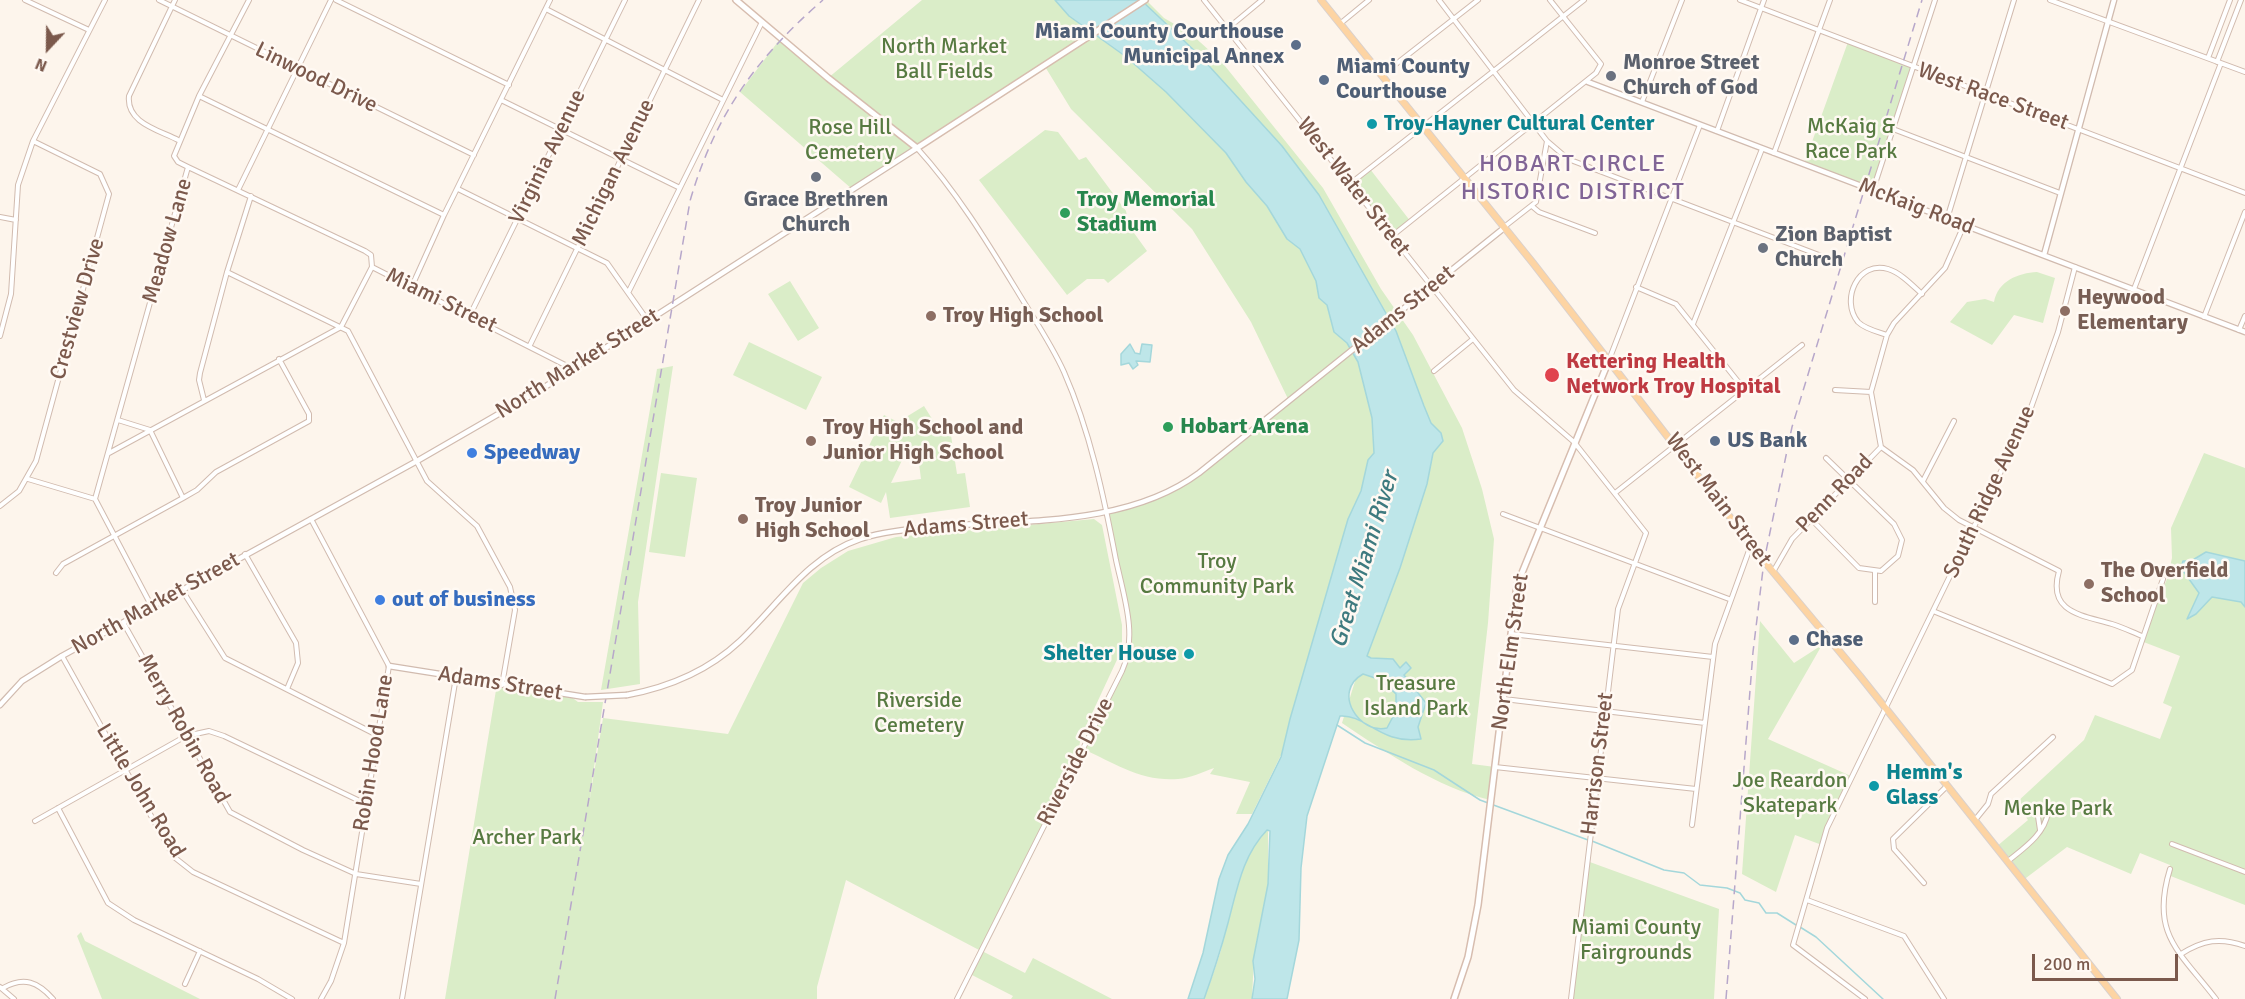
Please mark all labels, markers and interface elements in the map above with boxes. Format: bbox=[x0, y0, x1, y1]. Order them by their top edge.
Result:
north arrow bbox=[18, 18, 78, 78]
place label: Miami County Courthouse Municipal Annex bbox=[1035, 19, 1284, 70]
park label: North Market Ball Fields bbox=[881, 34, 1007, 86]
street label: Linwood Drive bbox=[250, 37, 382, 119]
marker: Miami County Courthouse Municipal Annex bbox=[1289, 38, 1303, 52]
place label: Monroe Street Church of God bbox=[1623, 50, 1760, 101]
text: N bbox=[32, 53, 50, 76]
place label: Miami County Courthouse bbox=[1336, 54, 1470, 106]
street label: West Race Street bbox=[1914, 57, 2072, 137]
marker: Monroe Street Church of God bbox=[1604, 69, 1618, 83]
marker: Miami County Courthouse bbox=[1317, 73, 1331, 87]
street label: Virginia Avenue bbox=[504, 85, 592, 229]
street label: Michigan Avenue bbox=[567, 95, 661, 251]
place label: Troy-Hayner Cultural Center bbox=[1384, 111, 1655, 137]
street label: West Water Street bbox=[1291, 112, 1415, 262]
park label: McKaig & Race Park bbox=[1805, 114, 1897, 166]
park label: Rose Hill Cemetery bbox=[805, 115, 895, 166]
marker: Troy-Hayner Cultural Center bbox=[1365, 117, 1379, 131]
district label: HOBART CIRCLE HISTORIC DISTRICT bbox=[1461, 151, 1685, 207]
marker: Grace Brethren Church bbox=[809, 170, 823, 184]
street label: McKaig Road bbox=[1854, 173, 1978, 241]
street label: Meadow Lane bbox=[138, 175, 198, 307]
place label: Grace Brethren Church bbox=[744, 187, 888, 238]
place label: Troy Memorial Stadium bbox=[1077, 187, 1215, 238]
marker: Troy Memorial Stadium bbox=[1058, 206, 1072, 220]
place label: Zion Baptist Church bbox=[1775, 222, 1892, 274]
street label: Crestview Drive bbox=[45, 235, 111, 383]
marker: Zion Baptist Church bbox=[1756, 241, 1770, 255]
street label: Adams Street bbox=[1346, 260, 1460, 360]
street label: Miami Street bbox=[381, 263, 501, 339]
place label: Heywood Elementary bbox=[2077, 285, 2188, 336]
street label: North Market Street bbox=[491, 303, 665, 425]
place label: Troy High School bbox=[943, 303, 1103, 329]
marker: Heywood Elementary bbox=[2058, 304, 2072, 318]
marker: Troy High School bbox=[924, 309, 938, 323]
place label: Kettering Health Network Troy Hospital bbox=[1566, 349, 1781, 400]
marker: Kettering Health Network Troy Hospital bbox=[1543, 366, 1561, 384]
street label: South Ridge Avenue bbox=[1938, 402, 2042, 582]
place label: Hobart Arena bbox=[1180, 414, 1309, 440]
place label: Troy High School and Junior High School bbox=[823, 415, 1023, 466]
marker: Hobart Arena bbox=[1161, 420, 1175, 434]
street label: West Main Street bbox=[1659, 428, 1777, 572]
place label: US Bank bbox=[1727, 428, 1807, 454]
marker: Troy High School and Junior High School bbox=[804, 434, 818, 448]
marker: US Bank bbox=[1708, 434, 1722, 448]
place label: Speedway bbox=[484, 440, 580, 466]
marker: Speedway bbox=[465, 446, 479, 460]
street label: Penn Road bbox=[1791, 449, 1879, 539]
water label: Great Miami River bbox=[1325, 469, 1405, 651]
place label: Troy Junior High School bbox=[755, 493, 870, 544]
street label: Adams Street bbox=[902, 506, 1030, 544]
marker: Troy Junior High School bbox=[736, 512, 750, 526]
street label: North Market Street bbox=[67, 547, 245, 661]
park label: Troy Community Park bbox=[1140, 549, 1294, 600]
place label: The Overfield School bbox=[2101, 558, 2228, 610]
street label: North Elm Street bbox=[1487, 572, 1535, 732]
marker: The Overfield School bbox=[2082, 577, 2096, 591]
place label: out of business bbox=[392, 587, 536, 613]
marker: out of business bbox=[373, 593, 387, 607]
place label: Chase bbox=[1806, 627, 1863, 653]
marker: Chase bbox=[1787, 633, 1801, 647]
place label: Shelter House bbox=[1043, 641, 1177, 667]
marker: Shelter House bbox=[1182, 647, 1196, 661]
street label: Merry Robin Road bbox=[131, 650, 235, 808]
street label: Adams Street bbox=[436, 661, 564, 707]
park label: Treasure Island Park bbox=[1364, 671, 1468, 722]
street label: Robin Hood Lane bbox=[349, 673, 399, 833]
park label: Riverside Cemetery bbox=[874, 688, 964, 740]
street label: Harrison Street bbox=[1576, 691, 1620, 837]
street label: Riverside Drive bbox=[1032, 694, 1120, 830]
street label: Little John Road bbox=[90, 719, 190, 863]
place label: Hemm's Glass bbox=[1886, 760, 1962, 812]
park label: Joe Reardon Skatepark bbox=[1732, 768, 1848, 819]
marker: Hemm's Glass bbox=[1867, 779, 1881, 793]
park label: Menke Park bbox=[2003, 796, 2113, 822]
park label: Archer Park bbox=[472, 825, 582, 851]
park label: Miami County Fairgrounds bbox=[1571, 915, 1701, 966]
scale bar bbox=[2035, 942, 2180, 980]
text: 200 m bbox=[2043, 953, 2090, 975]

